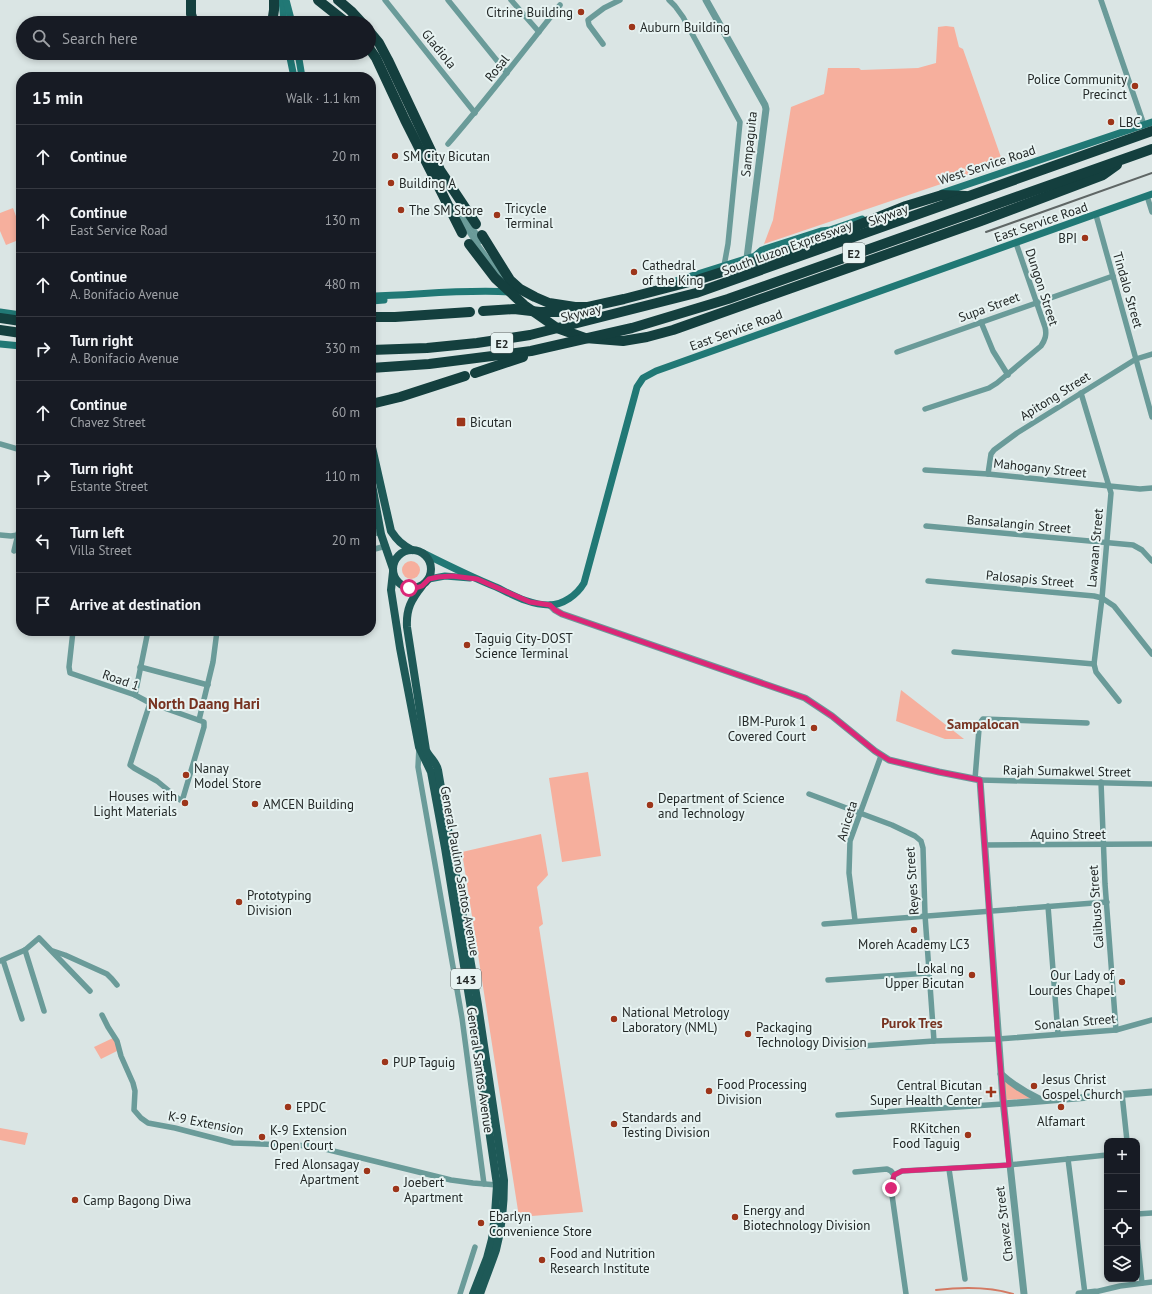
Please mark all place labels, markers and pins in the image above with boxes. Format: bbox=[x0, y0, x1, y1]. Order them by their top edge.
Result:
place label: Citrine Building bbox=[486, 4, 573, 21]
marker: Citrine Building bbox=[576, 7, 586, 17]
place label: Auburn Building bbox=[640, 19, 730, 36]
marker: Auburn Building bbox=[627, 22, 637, 32]
place label: Police Community Precinct bbox=[1027, 71, 1128, 103]
marker: Police Community Precinct bbox=[1130, 81, 1140, 91]
place label: LBC bbox=[1119, 114, 1141, 131]
marker: LBC bbox=[1106, 117, 1116, 127]
place label: SM City Bicutan bbox=[403, 148, 490, 165]
marker: SM City Bicutan bbox=[390, 151, 400, 161]
place label: Building A bbox=[399, 175, 457, 192]
marker: Building A bbox=[386, 178, 396, 188]
place label: Tricycle Terminal bbox=[505, 200, 553, 232]
place label: The SM Store bbox=[409, 202, 483, 219]
marker: The SM Store bbox=[396, 205, 406, 215]
marker: Tricycle Terminal bbox=[492, 210, 502, 220]
place label: BPI bbox=[1058, 230, 1077, 247]
marker: BPI bbox=[1080, 233, 1090, 243]
place label: Cathedral of the King bbox=[642, 257, 704, 289]
marker: Cathedral of the King bbox=[629, 267, 639, 277]
place label: Bicutan bbox=[470, 414, 512, 431]
marker: Bicutan bbox=[455, 416, 467, 428]
place label: Taguig City-DOST Science Terminal bbox=[475, 630, 573, 662]
marker: Taguig City-DOST Science Terminal bbox=[462, 640, 472, 650]
place label: IBM-Purok 1 Covered Court bbox=[728, 713, 807, 745]
marker: IBM-Purok 1 Covered Court bbox=[809, 723, 819, 733]
place label: Nanay Model Store bbox=[194, 760, 261, 792]
marker: Nanay Model Store bbox=[181, 770, 191, 780]
place label: Houses with Light Materials bbox=[94, 788, 177, 820]
place label: Department of Science and Technology bbox=[658, 790, 785, 822]
place label: AMCEN Building bbox=[263, 796, 354, 813]
marker: Houses with Light Materials bbox=[180, 798, 190, 808]
marker: AMCEN Building bbox=[250, 799, 260, 809]
marker: Department of Science and Technology bbox=[645, 800, 655, 810]
place label: Prototyping Division bbox=[247, 887, 312, 919]
marker: Prototyping Division bbox=[234, 897, 244, 907]
marker: Moreh Academy LC3 bbox=[909, 925, 919, 935]
place label: Moreh Academy LC3 bbox=[858, 936, 970, 953]
place label: Lokal ng Upper Bicutan bbox=[885, 960, 964, 992]
place label: Our Lady of Lourdes Chapel bbox=[1029, 967, 1115, 999]
marker: Lokal ng Upper Bicutan bbox=[967, 970, 977, 980]
marker: Our Lady of Lourdes Chapel bbox=[1117, 977, 1127, 987]
place label: National Metrology Laboratory (NML) bbox=[622, 1004, 729, 1036]
marker: National Metrology Laboratory (NML) bbox=[609, 1014, 619, 1024]
place label: Packaging Technology Division bbox=[756, 1019, 867, 1051]
marker: Packaging Technology Division bbox=[743, 1029, 753, 1039]
place label: PUP Taguig bbox=[393, 1054, 455, 1071]
marker: PUP Taguig bbox=[380, 1057, 390, 1067]
place label: Jesus Christ Gospel Church bbox=[1041, 1071, 1122, 1103]
place label: Food Processing Division bbox=[717, 1076, 807, 1108]
place label: Central Bicutan Super Health Center bbox=[870, 1077, 983, 1109]
marker: Jesus Christ Gospel Church bbox=[1029, 1081, 1039, 1091]
marker: Food Processing Division bbox=[704, 1086, 714, 1096]
marker: Central Bicutan Super Health Center bbox=[985, 1086, 997, 1098]
place label: EPDC bbox=[296, 1099, 326, 1116]
marker: EPDC bbox=[283, 1102, 293, 1112]
marker: Alfamart bbox=[1056, 1102, 1066, 1112]
place label: Standards and Testing Division bbox=[622, 1109, 710, 1141]
place label: Alfamart bbox=[1037, 1113, 1086, 1130]
marker: Standards and Testing Division bbox=[609, 1119, 619, 1129]
place label: RKitchen Food Taguig bbox=[893, 1120, 960, 1152]
place label: K-9 Extension Open Court bbox=[270, 1122, 347, 1154]
marker: RKitchen Food Taguig bbox=[963, 1130, 973, 1140]
marker: K-9 Extension Open Court bbox=[257, 1132, 267, 1142]
place label: Fred Alonsagay Apartment bbox=[274, 1156, 360, 1188]
marker: Fred Alonsagay Apartment bbox=[362, 1166, 372, 1176]
place label: Joebert Apartment bbox=[403, 1174, 464, 1206]
marker: Joebert Apartment bbox=[391, 1184, 401, 1194]
place label: Camp Bagong Diwa bbox=[83, 1192, 191, 1209]
marker: Camp Bagong Diwa bbox=[70, 1195, 80, 1205]
place label: Energy and Biotechnology Division bbox=[743, 1202, 870, 1234]
place label: Ebarlyn Convenience Store bbox=[489, 1208, 592, 1240]
marker: Energy and Biotechnology Division bbox=[730, 1212, 740, 1222]
marker: Ebarlyn Convenience Store bbox=[476, 1218, 486, 1228]
place label: Food and Nutrition Research Institute bbox=[550, 1245, 655, 1277]
marker: Food and Nutrition Research Institute bbox=[537, 1255, 547, 1265]

